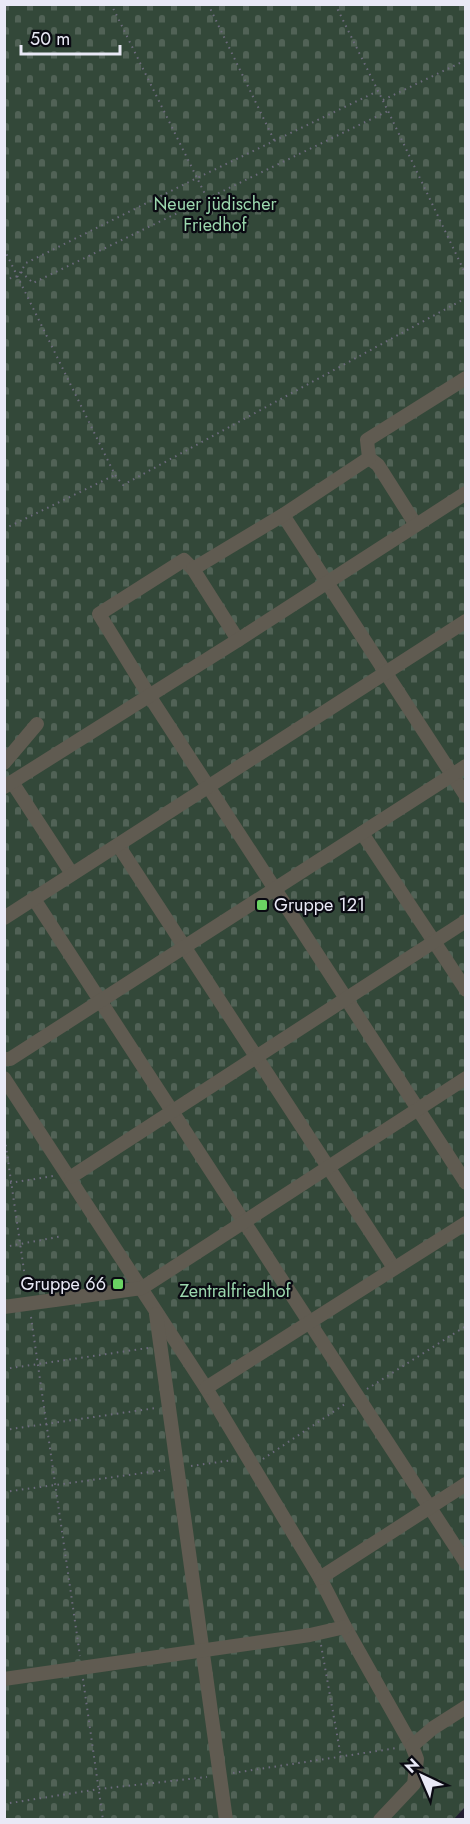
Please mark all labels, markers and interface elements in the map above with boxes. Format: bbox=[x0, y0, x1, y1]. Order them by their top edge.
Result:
scale bar bbox=[21, 18, 120, 56]
text: 50 m bbox=[30, 26, 70, 52]
park label: Neuer jüdischer Friedhof bbox=[153, 191, 277, 238]
place label: Gruppe 121 bbox=[274, 892, 365, 918]
marker: Gruppe 121 bbox=[255, 898, 269, 912]
place label: Gruppe 66 bbox=[21, 1271, 106, 1297]
marker: Gruppe 66 bbox=[111, 1277, 125, 1291]
park label: Zentralfriedhof bbox=[179, 1278, 291, 1304]
north arrow bbox=[392, 1746, 452, 1806]
text: N bbox=[399, 1753, 424, 1778]

